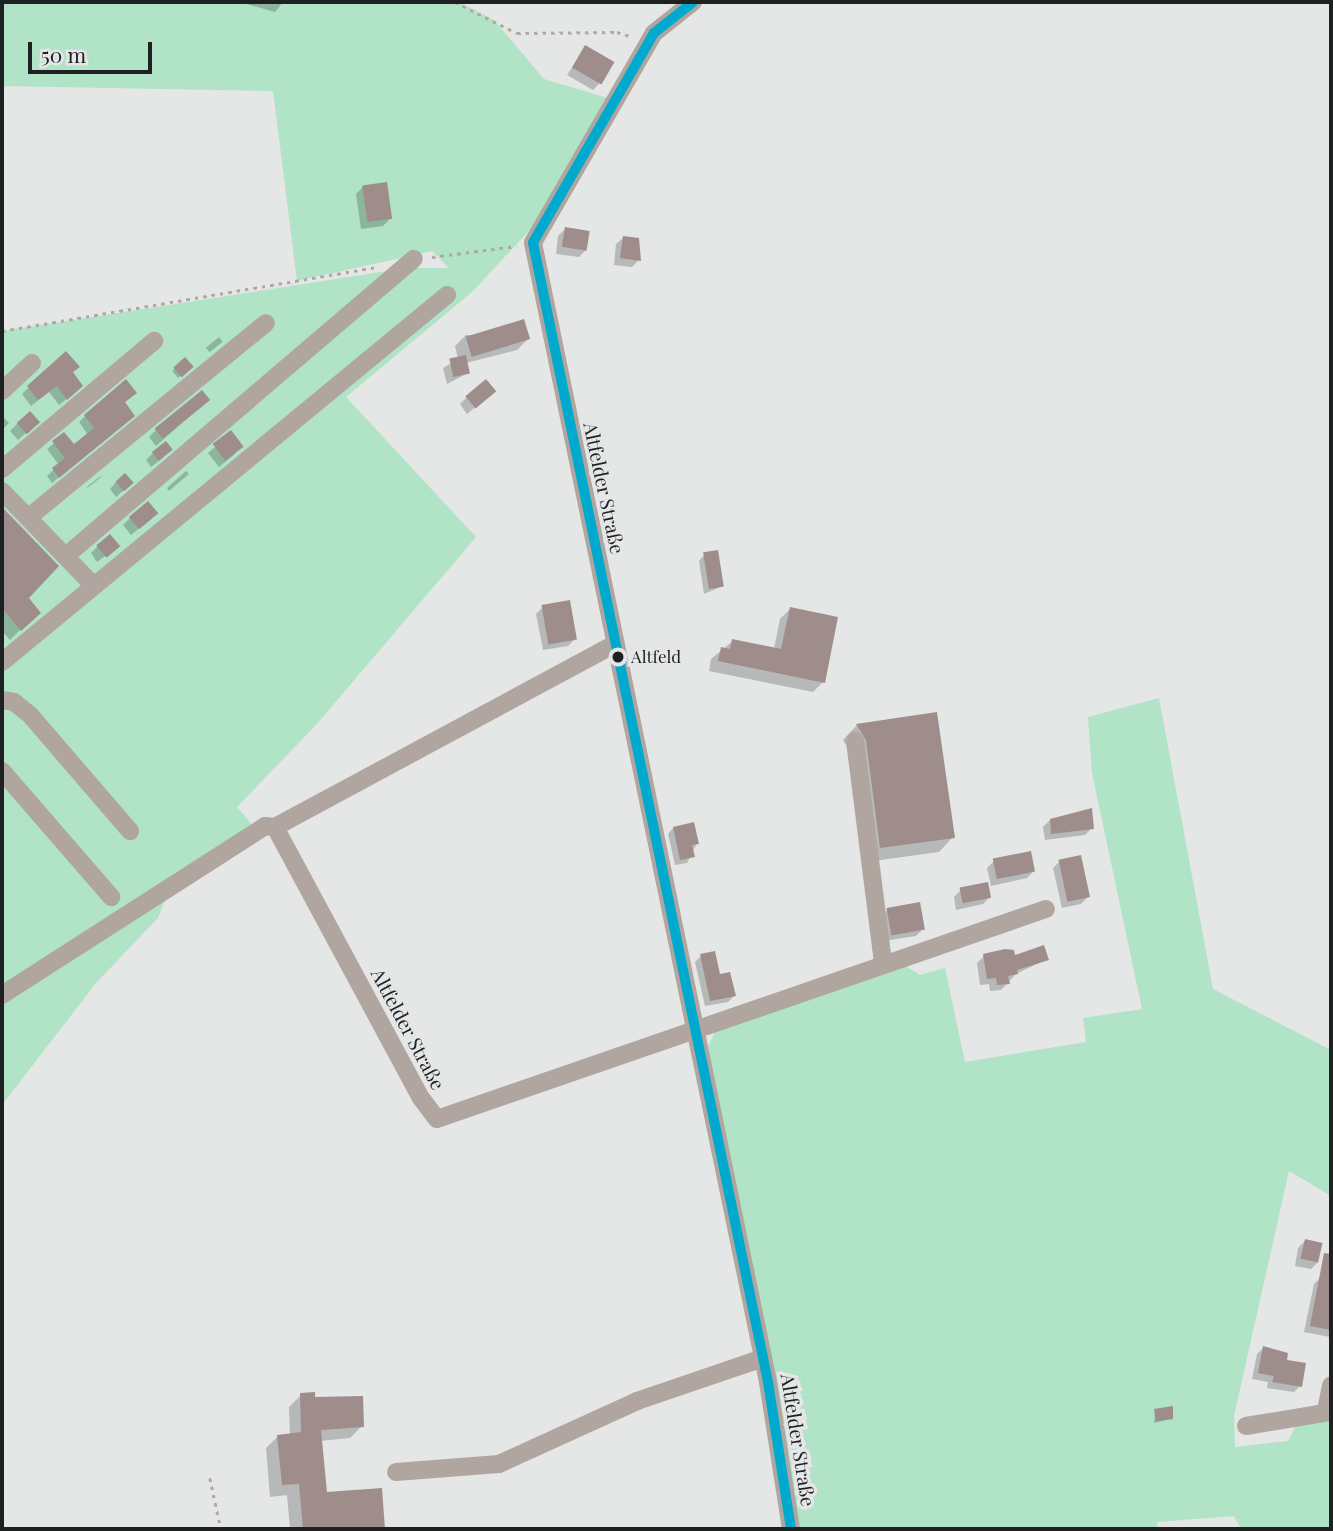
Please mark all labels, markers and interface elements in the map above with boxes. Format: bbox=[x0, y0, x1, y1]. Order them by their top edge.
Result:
scale bar bbox=[32, 28, 156, 72]
text: 50 m bbox=[41, 40, 86, 68]
street label: Altfelder Straße bbox=[579, 420, 629, 556]
place label: Altfeld bbox=[631, 647, 681, 667]
marker: Altfeld bbox=[611, 650, 625, 664]
street label: Altfelder Straße bbox=[366, 964, 450, 1094]
street label: Altfelder Straße bbox=[776, 1372, 820, 1508]

